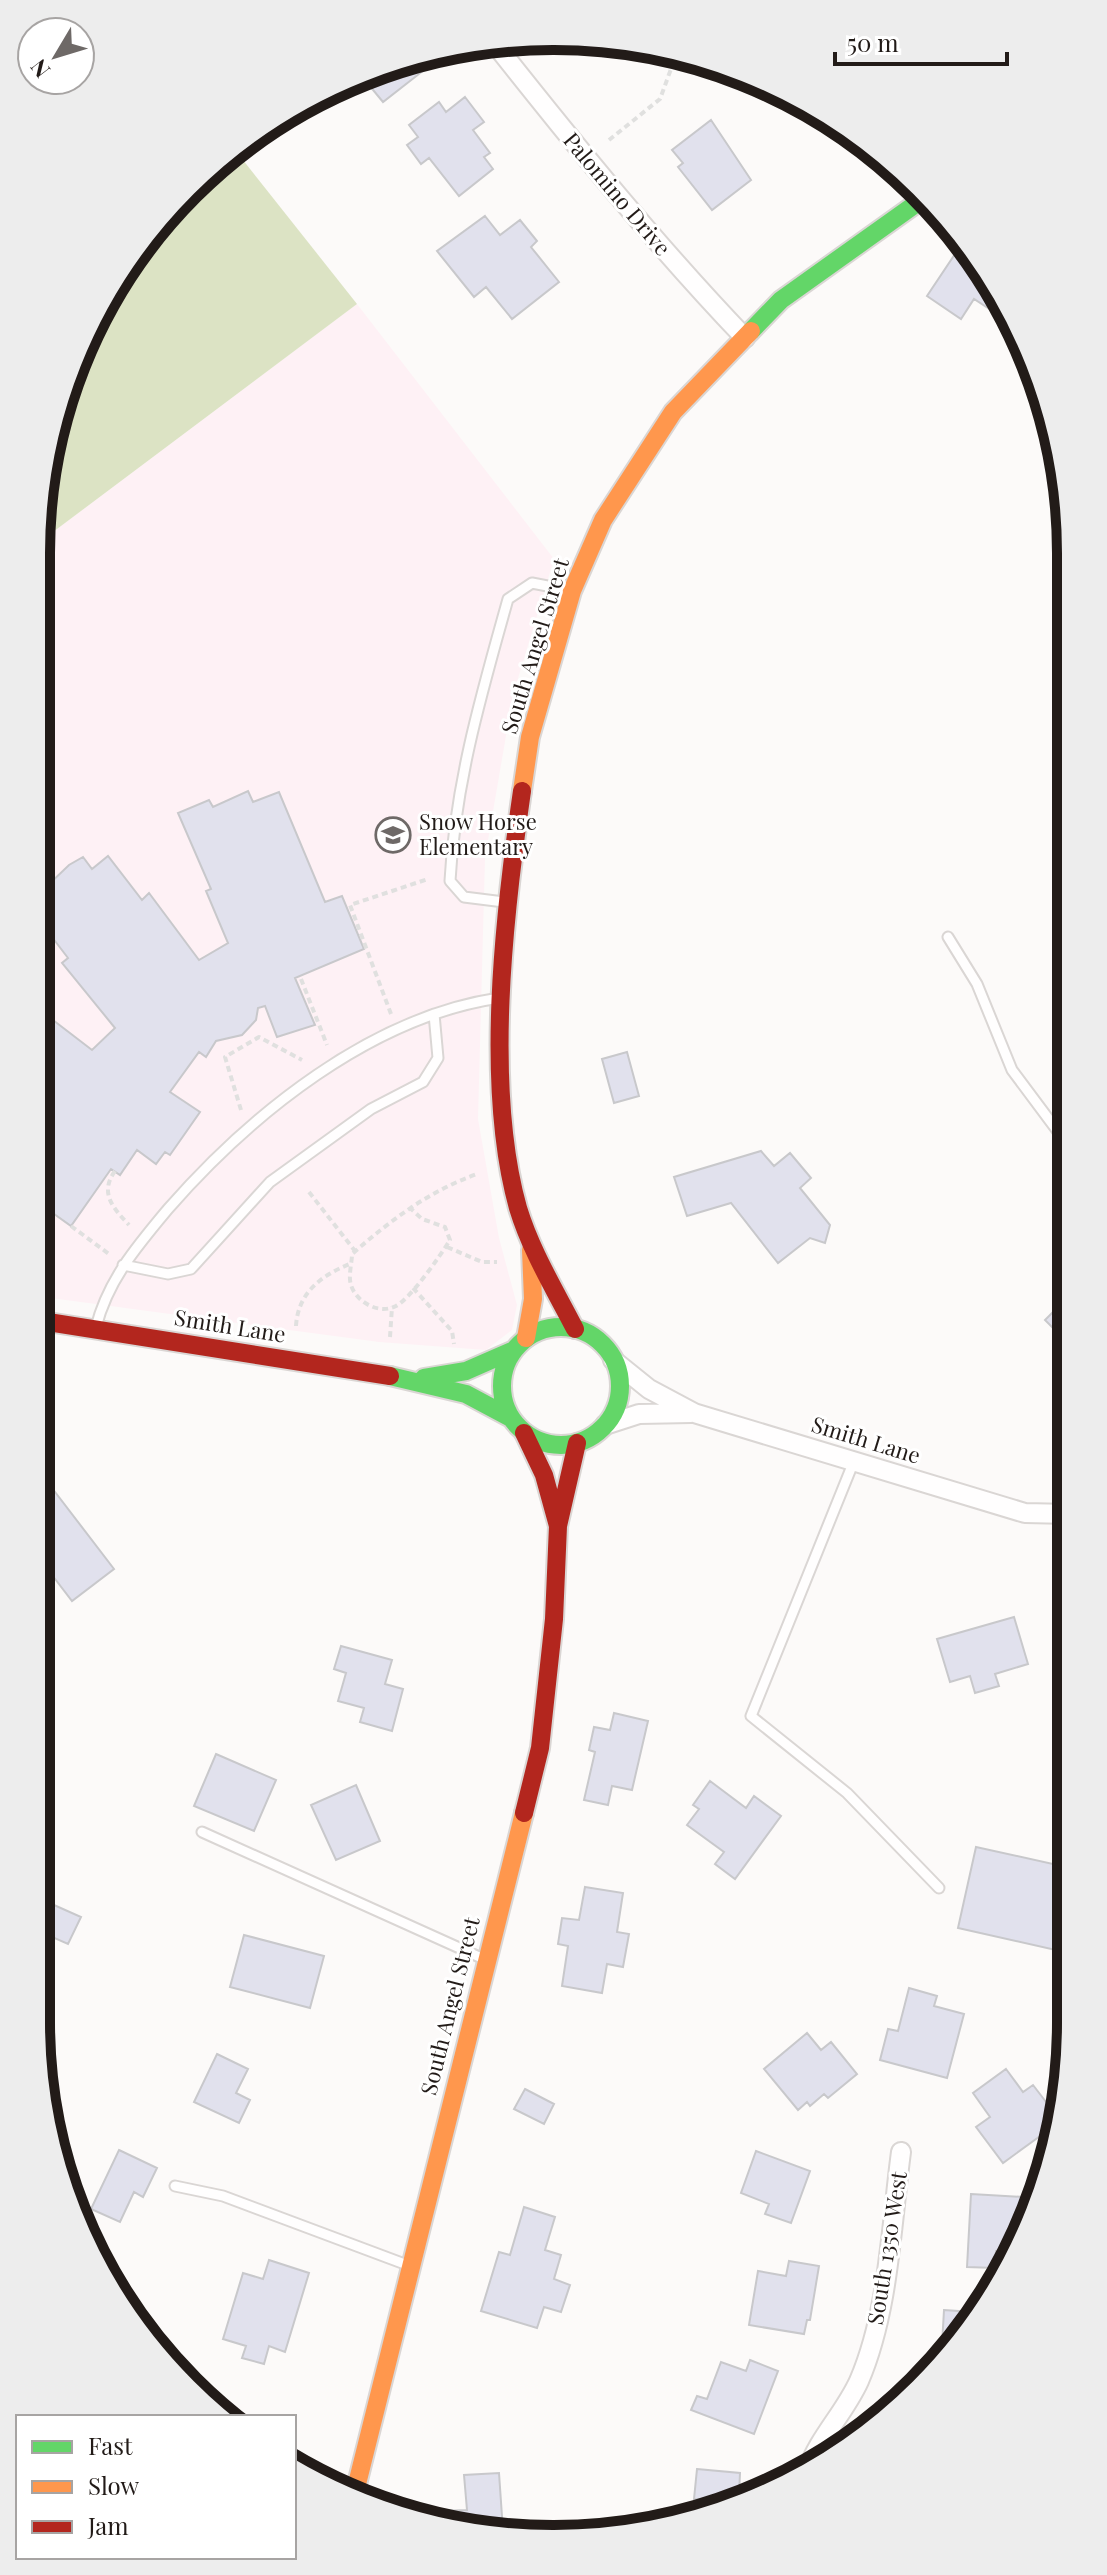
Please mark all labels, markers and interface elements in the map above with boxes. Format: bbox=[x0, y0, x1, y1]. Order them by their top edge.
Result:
north arrow bbox=[16, 16, 96, 96]
scale bar bbox=[835, 16, 1007, 66]
text: 50 m bbox=[847, 26, 899, 58]
text: N bbox=[23, 53, 56, 84]
street label: Palomino Drive bbox=[557, 125, 678, 261]
street label: South Angel Street bbox=[493, 553, 575, 737]
place label: Snow Horse Elementary bbox=[419, 806, 537, 861]
school or university icon: Snow Horse Elementary bbox=[374, 816, 412, 854]
street label: Smith Lane bbox=[172, 1301, 288, 1349]
street label: Smith Lane bbox=[808, 1408, 924, 1470]
street label: South Angel Street bbox=[412, 1913, 486, 2098]
street label: South 1350 West bbox=[859, 2168, 913, 2327]
legend bbox=[16, 2415, 296, 2559]
text: Fast bbox=[88, 2429, 133, 2461]
text: Slow bbox=[88, 2469, 140, 2501]
text: Jam bbox=[87, 2509, 129, 2541]

